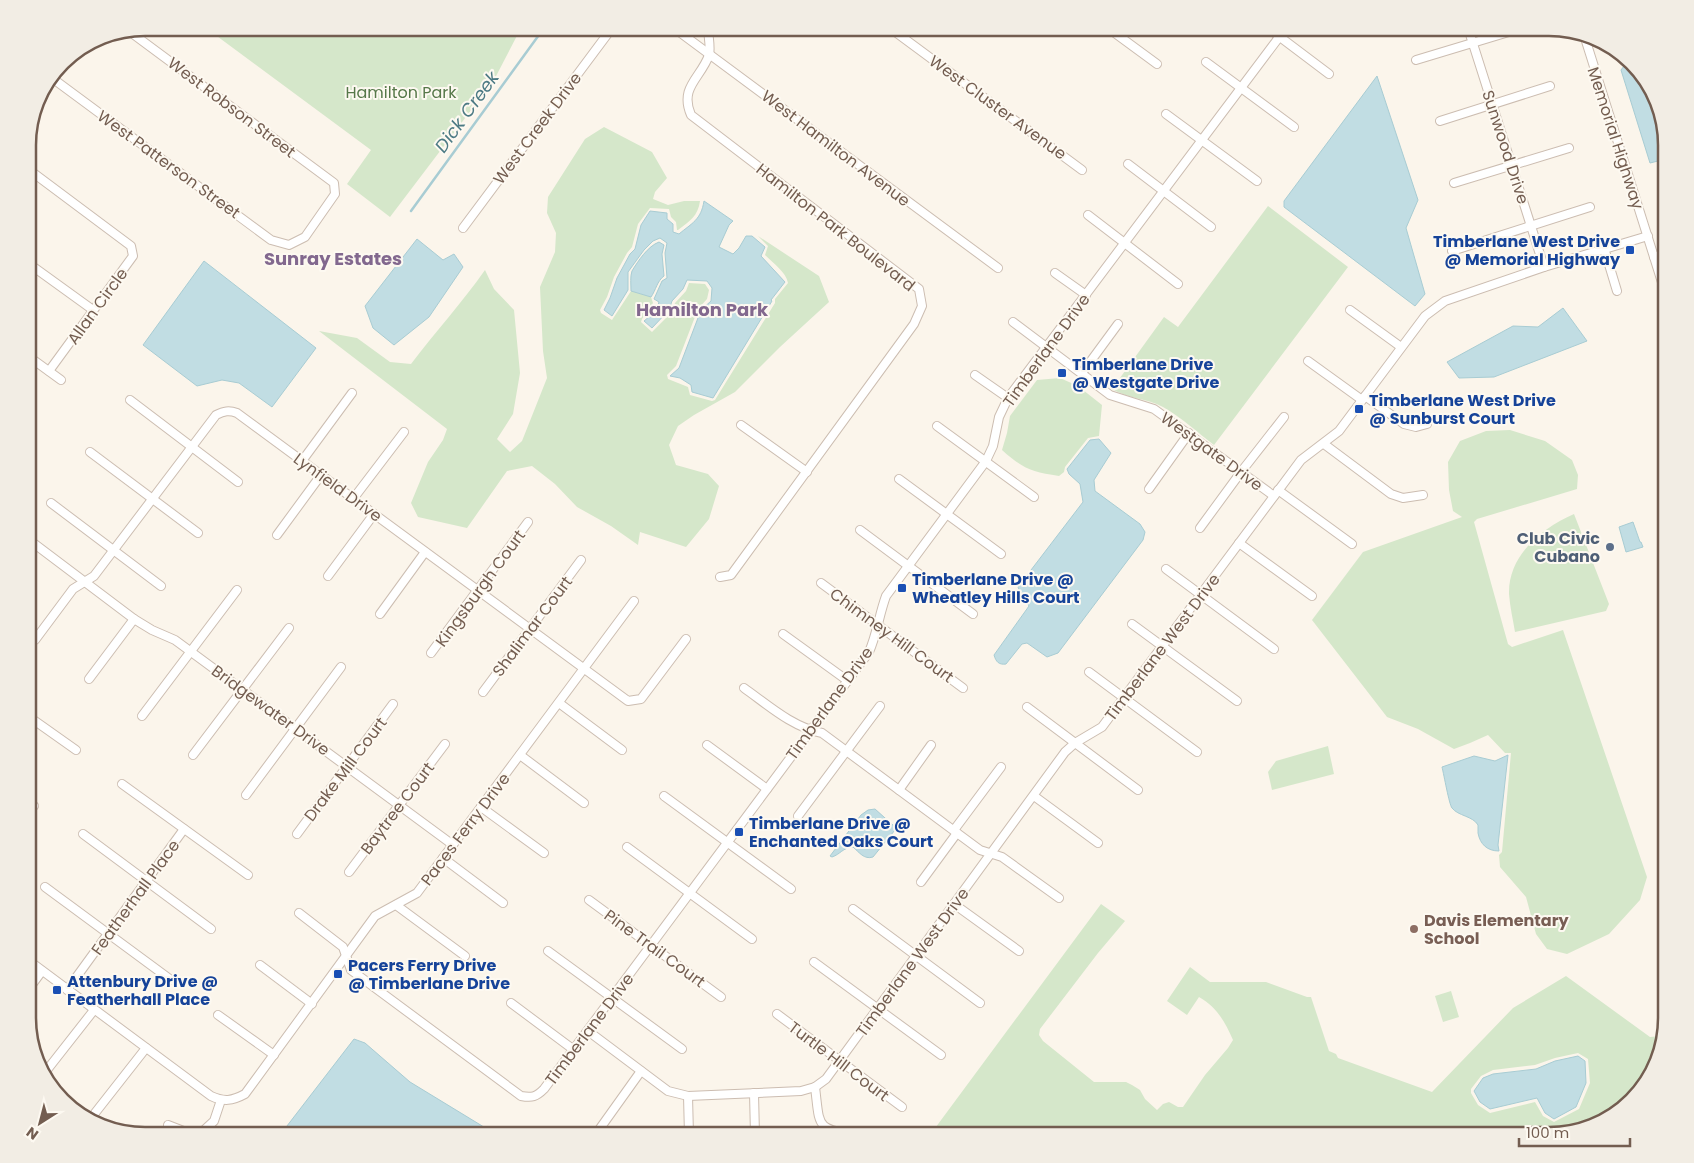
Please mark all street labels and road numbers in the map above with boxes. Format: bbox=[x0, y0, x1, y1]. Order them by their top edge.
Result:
street label: West Cluster Avenue bbox=[924, 50, 1071, 165]
street label: West Robson Street bbox=[163, 52, 301, 163]
street label: Memorial Highway bbox=[1582, 64, 1649, 212]
street label: West Creek Drive bbox=[488, 68, 587, 189]
street label: West Hamilton Avenue bbox=[757, 85, 915, 212]
street label: Sunwood Drive bbox=[1476, 87, 1535, 207]
street label: West Patterson Street bbox=[93, 105, 245, 224]
street label: Hamilton Park Boulevard bbox=[751, 158, 920, 297]
street label: Allan Circle bbox=[62, 263, 133, 349]
street label: Timberlane Drive bbox=[997, 289, 1095, 412]
street label: Westgate Drive bbox=[1156, 406, 1268, 496]
street label: Lynfield Drive bbox=[289, 447, 387, 527]
street label: Kingsburgh Court bbox=[430, 525, 531, 652]
street label: Timberlane West Drive bbox=[1099, 569, 1226, 726]
street label: Shalimar Court bbox=[487, 571, 578, 681]
street label: Chimney Hill Court bbox=[825, 583, 959, 688]
street label: Timberlane Drive bbox=[780, 642, 878, 765]
street label: Bridgewater Drive bbox=[207, 660, 335, 761]
street label: Drake Mill Court bbox=[299, 712, 392, 826]
street label: Baytree Court bbox=[355, 757, 440, 859]
street label: Paces Ferry Drive bbox=[415, 768, 515, 890]
street label: Featherhall Place bbox=[86, 835, 185, 960]
street label: Timberlane West Drive bbox=[850, 883, 974, 1041]
street label: Pine Trail Court bbox=[599, 904, 710, 993]
street label: Timberlane Drive bbox=[540, 968, 639, 1090]
street label: Turtle Hill Court bbox=[784, 1016, 894, 1107]

